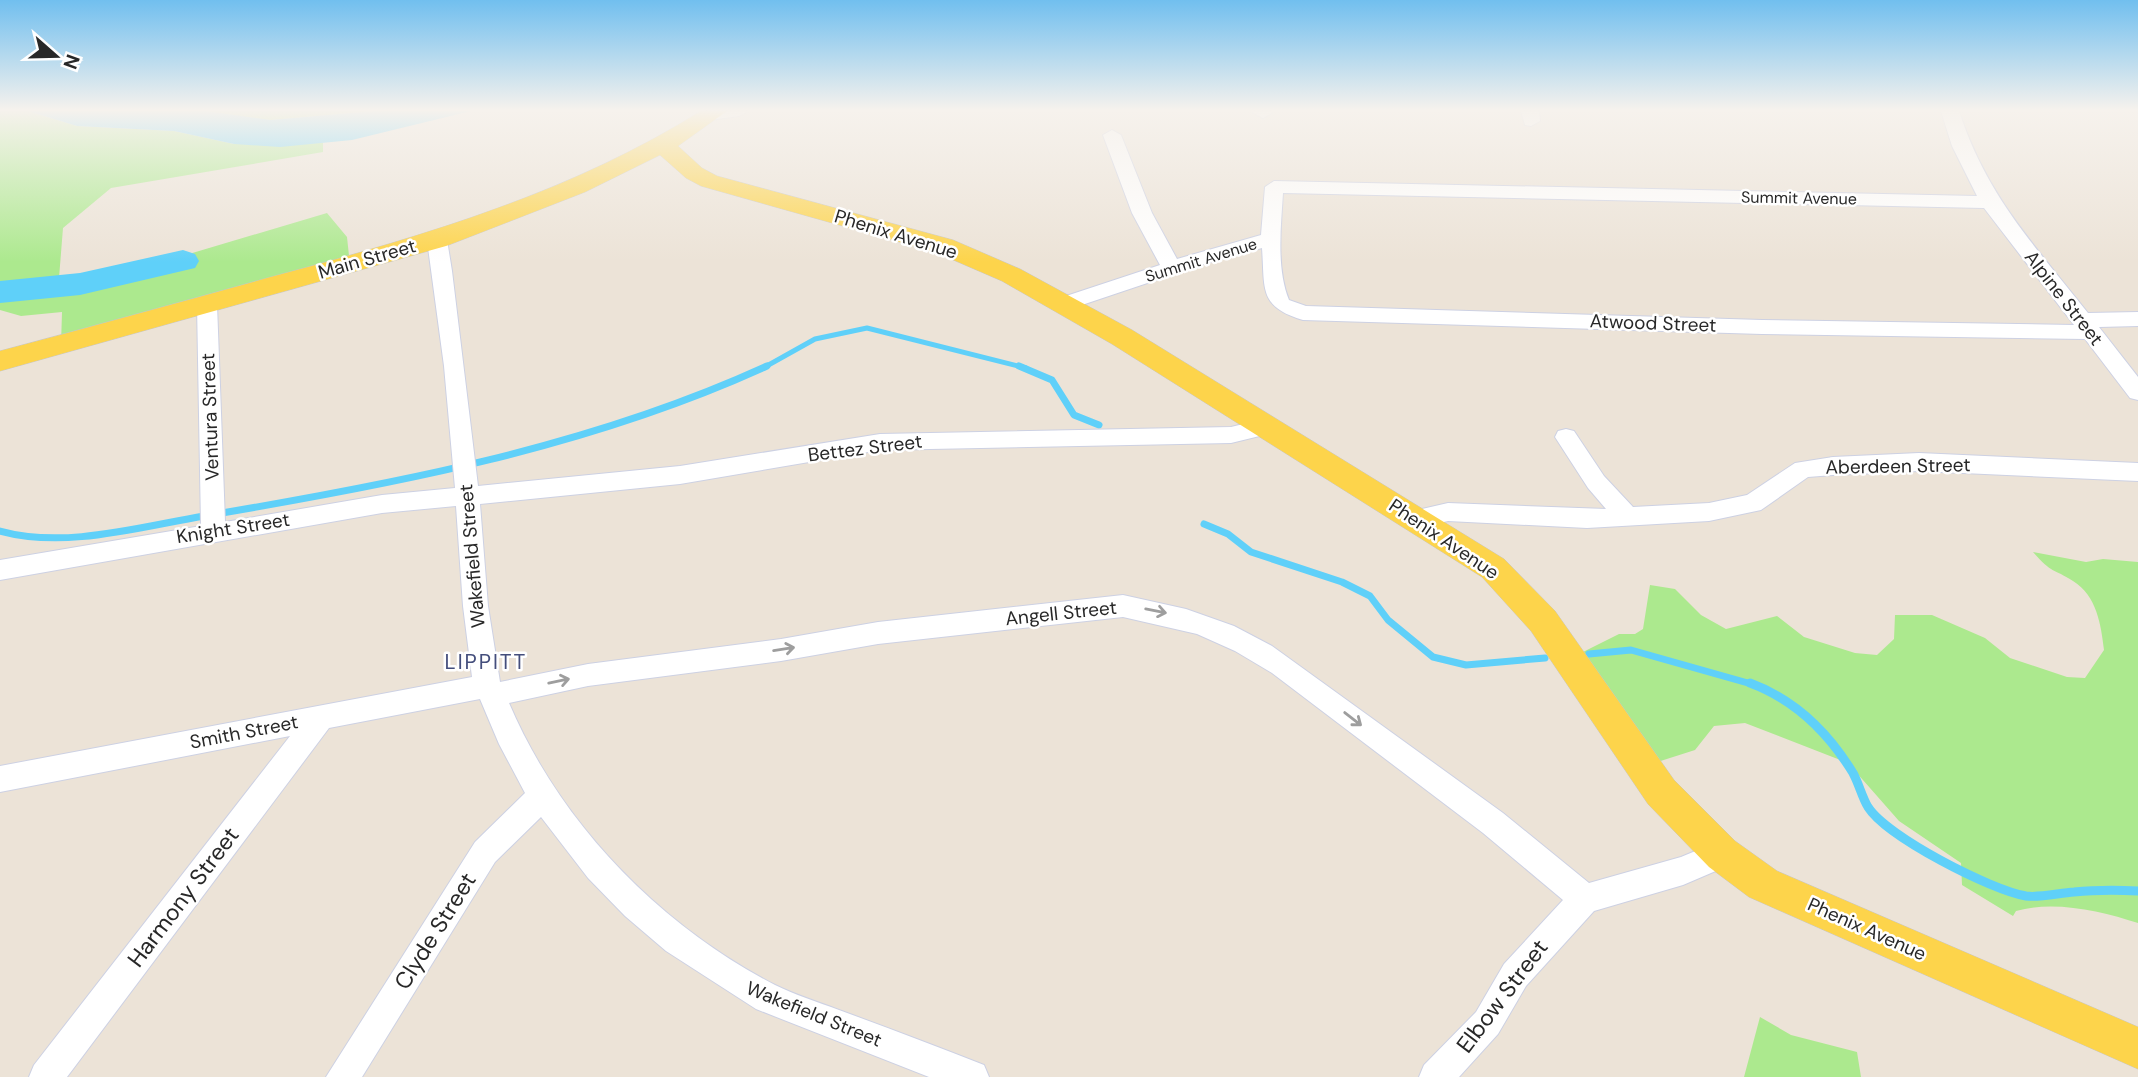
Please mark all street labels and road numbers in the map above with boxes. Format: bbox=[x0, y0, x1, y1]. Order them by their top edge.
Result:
street label: Summit Avenue bbox=[1741, 186, 1857, 210]
street label: Phenix Avenue bbox=[832, 203, 960, 265]
street label: Main Street bbox=[315, 233, 419, 285]
street label: Summit Avenue bbox=[1143, 233, 1259, 287]
street label: Alpine Street bbox=[2019, 245, 2109, 351]
street label: Atwood Street bbox=[1589, 308, 1717, 338]
street label: Ventura Street bbox=[195, 353, 225, 481]
street label: Bettez Street bbox=[806, 429, 924, 467]
street label: Aberdeen Street bbox=[1825, 452, 1971, 480]
street label: Wakefield Street bbox=[453, 483, 491, 629]
street label: Phenix Avenue bbox=[1384, 493, 1504, 585]
street label: Knight Street bbox=[175, 507, 291, 549]
street label: Angell Street bbox=[1004, 595, 1118, 631]
street label: Smith Street bbox=[188, 709, 300, 755]
street label: Harmony Street bbox=[121, 821, 245, 973]
street label: Clyde Street bbox=[387, 867, 483, 995]
street label: Phenix Avenue bbox=[1804, 892, 1930, 966]
street label: Elbow Street bbox=[1450, 933, 1554, 1059]
street label: Wakefield Street bbox=[743, 975, 885, 1053]

